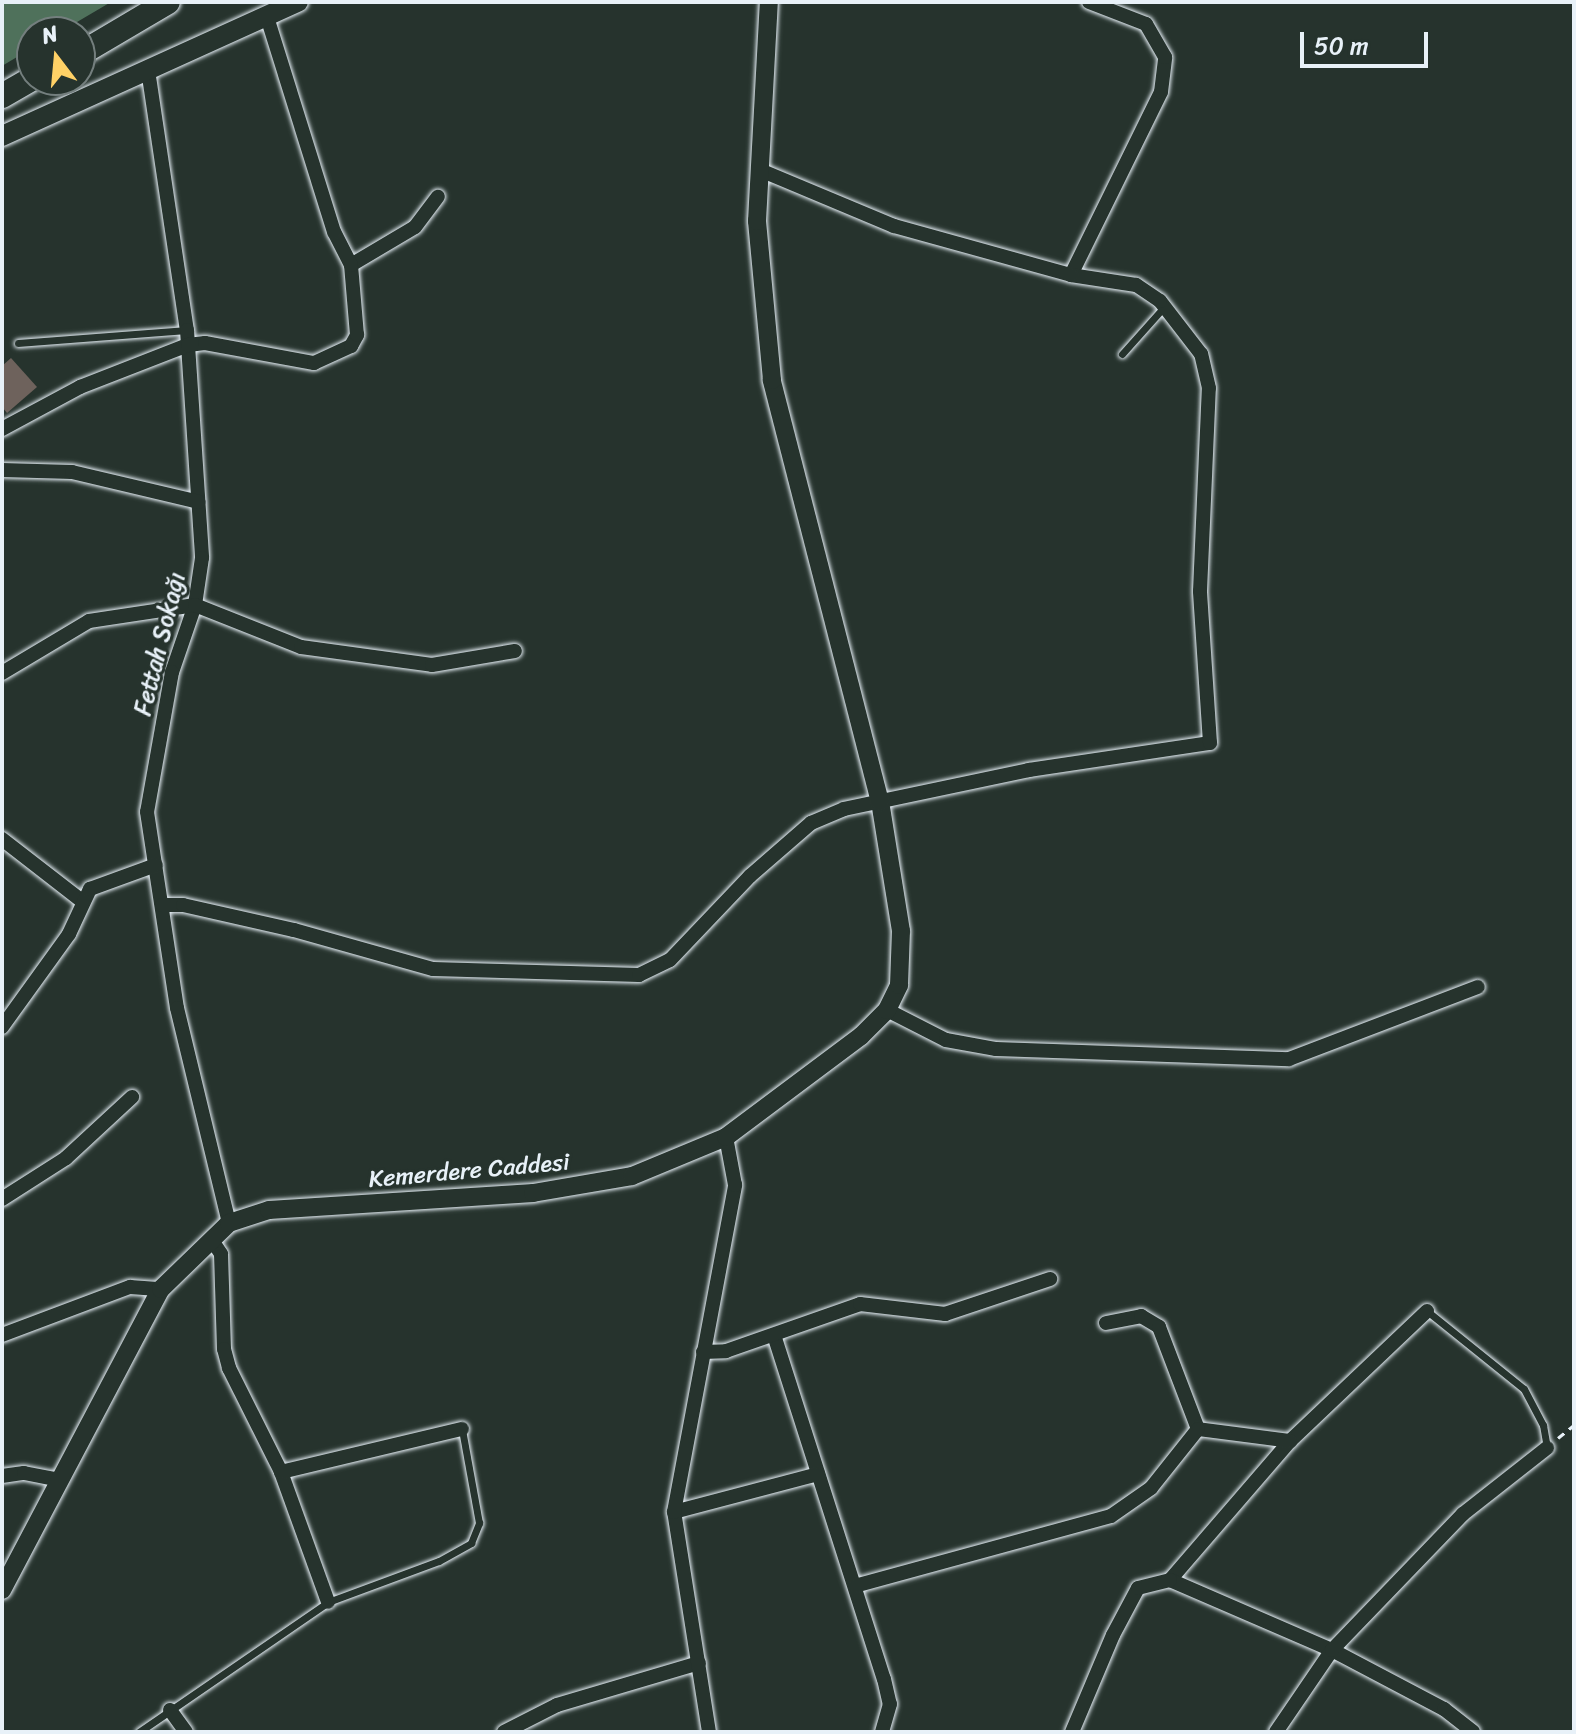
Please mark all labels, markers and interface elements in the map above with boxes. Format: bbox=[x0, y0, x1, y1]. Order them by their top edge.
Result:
text: N bbox=[37, 14, 63, 55]
north arrow bbox=[16, 16, 96, 96]
scale bar bbox=[1304, 16, 1432, 66]
text: 50 m bbox=[1314, 25, 1369, 67]
street label: Fettah Sokağı bbox=[128, 569, 192, 719]
street label: Kemerdere Caddesi bbox=[367, 1148, 571, 1194]

